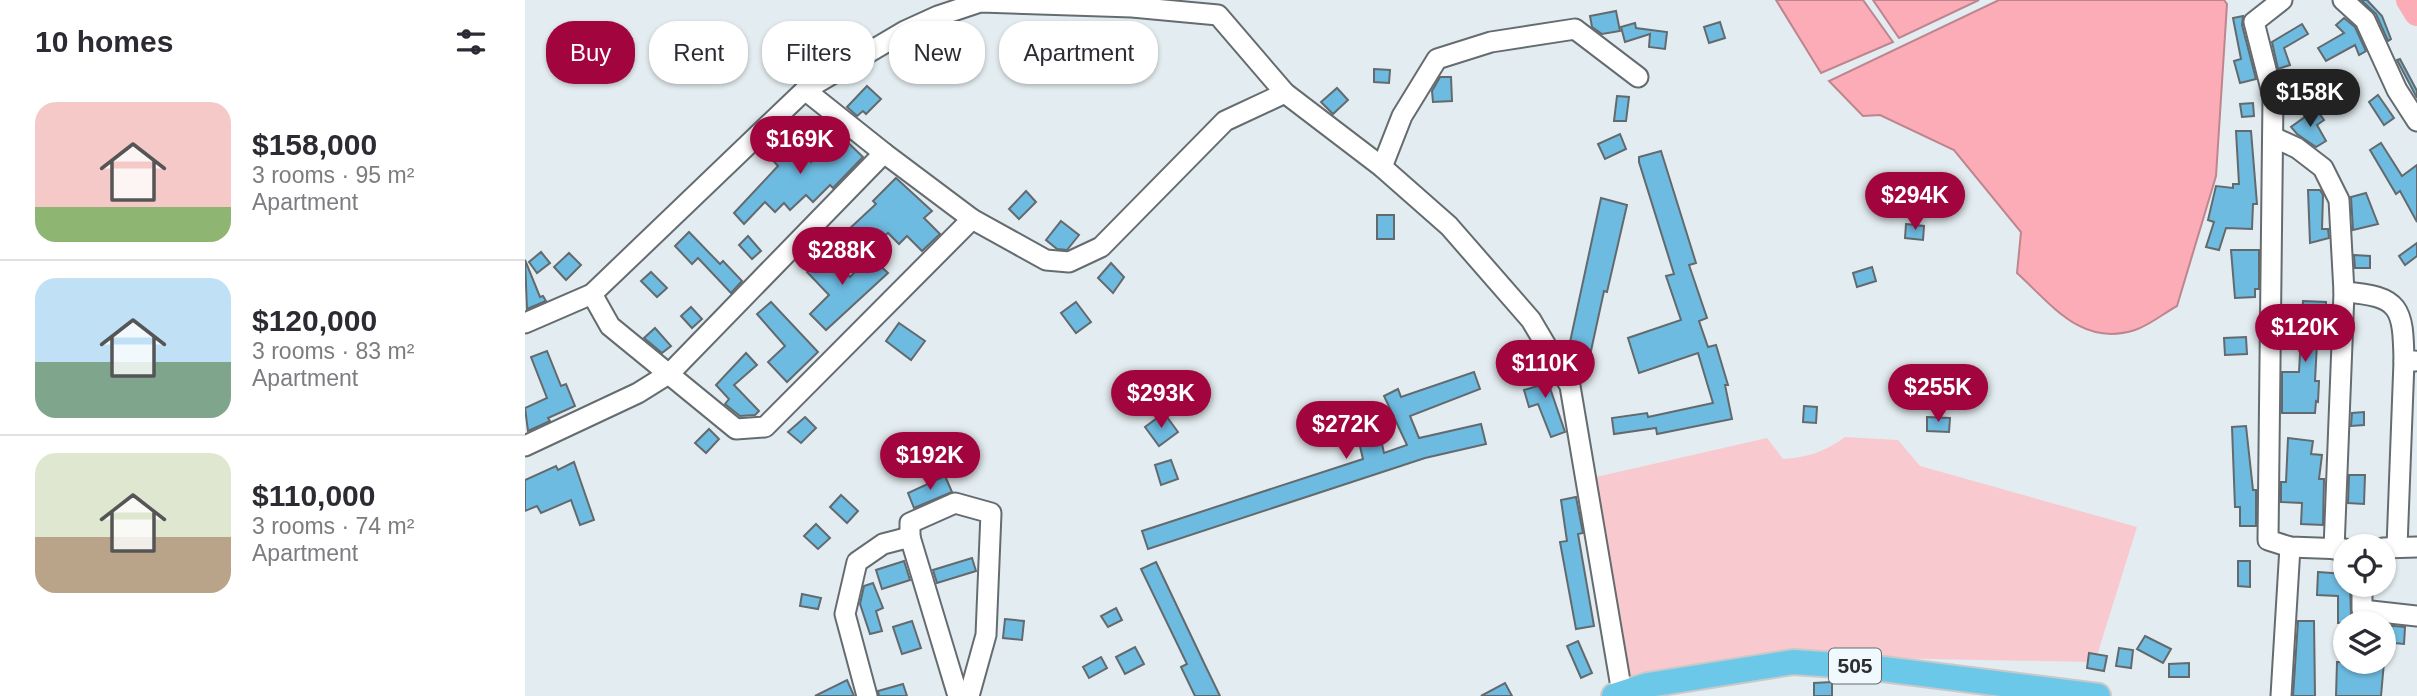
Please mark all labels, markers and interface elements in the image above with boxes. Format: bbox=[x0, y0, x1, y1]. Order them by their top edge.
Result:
chip: Buy bbox=[546, 21, 635, 84]
chip: Rent bbox=[649, 21, 748, 84]
chip: Filters bbox=[762, 21, 875, 84]
chip: New bbox=[889, 21, 985, 84]
chip: Apartment bbox=[999, 21, 1158, 84]
icon: filters bbox=[452, 23, 490, 61]
text: 10 homes bbox=[35, 25, 173, 58]
pin: $158K bbox=[2261, 69, 2359, 129]
text: $158K bbox=[2276, 79, 2344, 105]
pin: $169K bbox=[751, 116, 849, 176]
text: $169K bbox=[766, 126, 834, 152]
text: $158,000 bbox=[252, 128, 377, 161]
icon: home bbox=[91, 130, 175, 214]
text: 3 rooms · 95 m² bbox=[252, 162, 414, 188]
pin: $294K bbox=[1866, 173, 1964, 232]
text: $294K bbox=[1881, 182, 1949, 208]
text: Apartment bbox=[252, 189, 358, 215]
pin: $288K bbox=[793, 228, 891, 287]
text: $288K bbox=[808, 237, 876, 263]
text: $120,000 bbox=[252, 304, 377, 337]
pin: $120K bbox=[2256, 304, 2354, 364]
icon: home bbox=[91, 306, 175, 390]
text: $120K bbox=[2271, 314, 2339, 340]
text: 3 rooms · 83 m² bbox=[252, 338, 414, 364]
pin: $110K bbox=[1496, 340, 1594, 400]
text: $110K bbox=[1512, 350, 1578, 376]
pin: $255K bbox=[1889, 364, 1987, 424]
text: Apartment bbox=[252, 365, 358, 391]
pin: $293K bbox=[1112, 370, 1210, 430]
text: $255K bbox=[1904, 374, 1972, 400]
text: $293K bbox=[1127, 380, 1195, 406]
pin: $272K bbox=[1297, 402, 1395, 461]
text: $272K bbox=[1312, 411, 1380, 437]
pin: $192K bbox=[881, 433, 979, 492]
text: $192K bbox=[896, 442, 964, 468]
text: $110,000 bbox=[252, 479, 375, 512]
icon: home bbox=[91, 481, 175, 565]
text: 3 rooms · 74 m² bbox=[252, 513, 414, 539]
map controls bbox=[2333, 534, 2396, 674]
button: locate bbox=[2333, 534, 2396, 597]
text: Apartment bbox=[252, 540, 358, 566]
button: layers bbox=[2333, 611, 2396, 674]
road number: 505 bbox=[1829, 648, 1881, 684]

